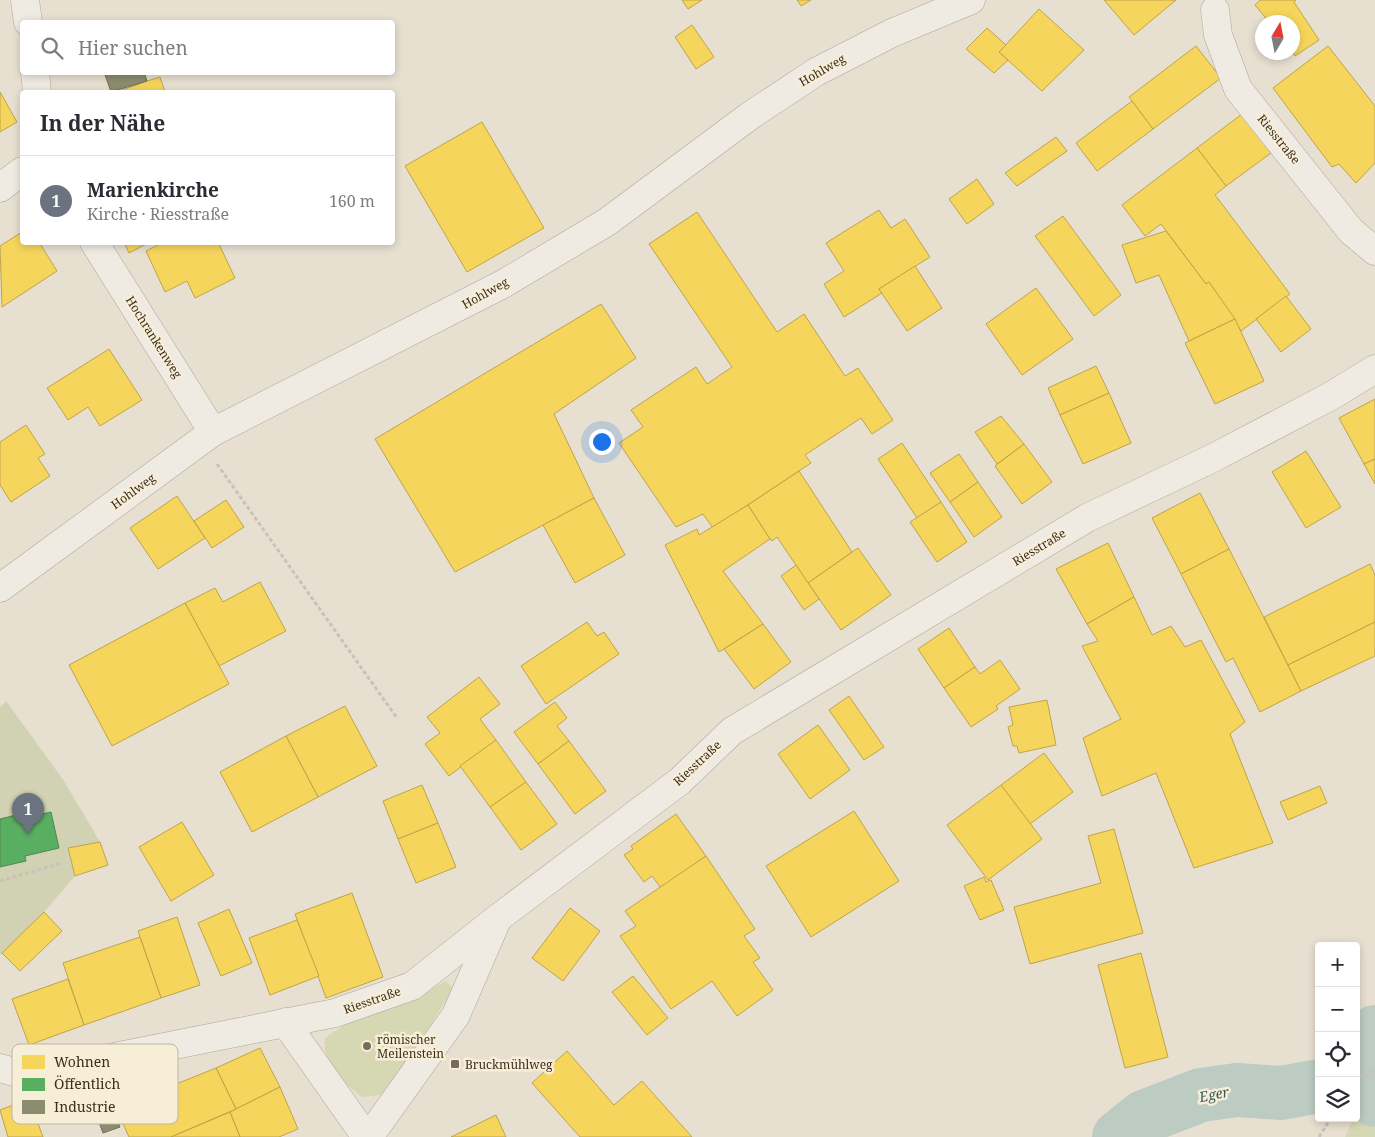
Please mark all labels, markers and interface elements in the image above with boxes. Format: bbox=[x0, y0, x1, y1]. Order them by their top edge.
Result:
north arrow bbox=[1255, 15, 1300, 60]
search box bbox=[20, 20, 395, 75]
icon: search bbox=[38, 34, 66, 62]
text: Hier suchen bbox=[78, 35, 188, 61]
street label: Hohlweg bbox=[796, 50, 849, 90]
text: In der Nähe bbox=[40, 109, 165, 137]
street label: Riesstraße bbox=[1254, 111, 1304, 167]
text: Marienkirche bbox=[87, 177, 219, 203]
text: 1 bbox=[51, 190, 61, 212]
text: 160 m bbox=[329, 190, 375, 212]
text: Kirche · Riesstraße bbox=[87, 203, 229, 225]
street label: Hohlweg bbox=[459, 273, 512, 313]
street label: Hochrankenweg bbox=[122, 293, 186, 382]
your location bbox=[589, 429, 615, 455]
street label: Hohlweg bbox=[107, 469, 159, 513]
street label: Riesstraße bbox=[1009, 524, 1069, 570]
street label: Riesstraße bbox=[669, 736, 725, 790]
pin: 1 bbox=[12, 793, 44, 834]
map controls bbox=[1315, 942, 1360, 1122]
button: + bbox=[1315, 942, 1360, 987]
street label: Riesstraße bbox=[341, 982, 403, 1018]
button: − bbox=[1315, 987, 1360, 1032]
place label: römischer Meilenstein bbox=[377, 1031, 444, 1062]
button: locate bbox=[1315, 1032, 1360, 1077]
marker: römischer Meilenstein bbox=[361, 1040, 373, 1052]
legend bbox=[12, 1044, 178, 1124]
text: Wohnen bbox=[54, 1052, 110, 1071]
place label: Bruckmühlweg bbox=[465, 1056, 553, 1073]
marker: Bruckmühlweg bbox=[449, 1058, 461, 1070]
text: Öffentlich bbox=[54, 1074, 120, 1093]
button: layers bbox=[1315, 1077, 1360, 1122]
water label: Eger bbox=[1196, 1082, 1231, 1106]
text: Industrie bbox=[54, 1097, 115, 1116]

